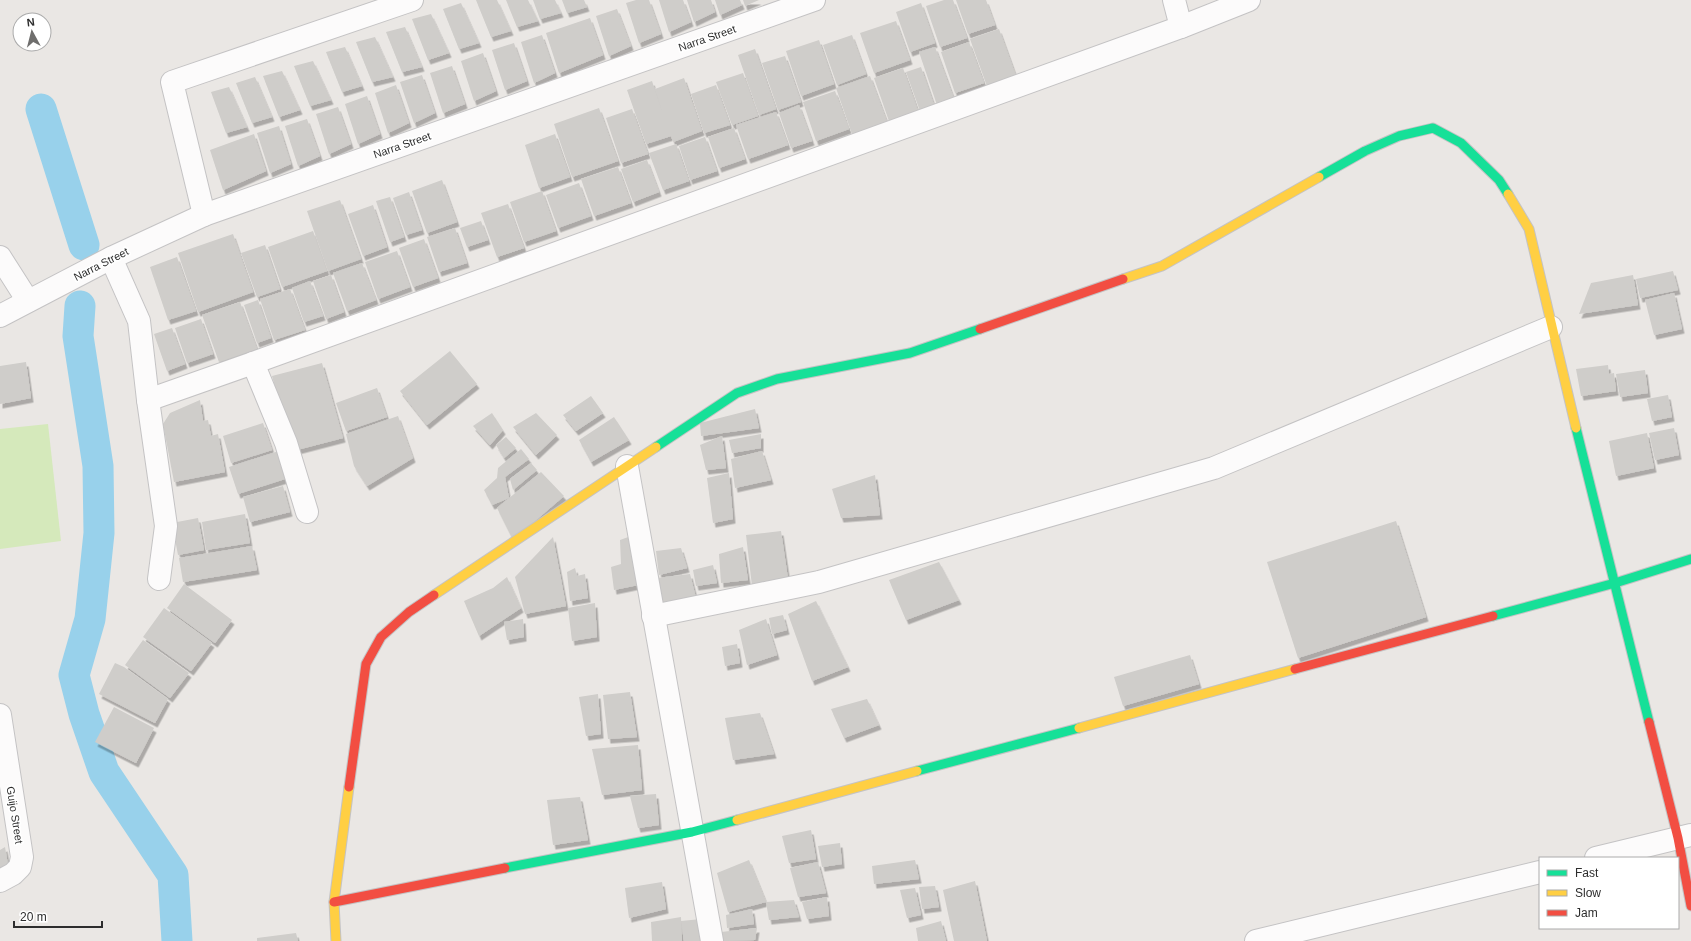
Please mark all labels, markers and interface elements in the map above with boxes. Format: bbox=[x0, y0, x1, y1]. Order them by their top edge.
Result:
north arrow bbox=[12, 12, 52, 52]
text: N bbox=[26, 16, 36, 29]
street label: Narra Street bbox=[677, 23, 737, 53]
street label: Narra Street bbox=[372, 130, 432, 160]
street label: Narra Street bbox=[72, 245, 130, 283]
street label: Guijo Street bbox=[5, 785, 25, 845]
legend bbox=[1539, 857, 1679, 929]
text: Fast bbox=[1575, 866, 1599, 880]
text: Slow bbox=[1575, 886, 1601, 900]
scale bar bbox=[14, 903, 102, 929]
text: Jam bbox=[1575, 906, 1598, 920]
text: 20 m bbox=[20, 910, 47, 924]

